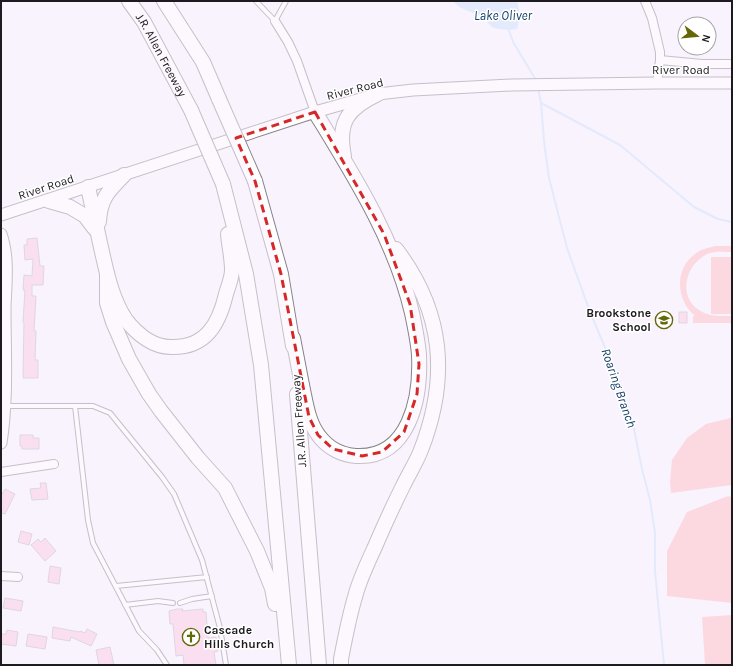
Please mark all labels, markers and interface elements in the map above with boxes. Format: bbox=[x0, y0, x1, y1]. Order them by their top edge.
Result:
water label: Lake Oliver bbox=[474, 8, 533, 23]
street label: J.R. Allen Freeway bbox=[133, 10, 190, 100]
north arrow bbox=[677, 16, 717, 56]
text: N bbox=[699, 33, 713, 44]
street label: River Road bbox=[652, 63, 710, 77]
street label: River Road bbox=[325, 75, 385, 103]
street label: River Road bbox=[16, 171, 76, 203]
place label: Brookstone School bbox=[586, 306, 651, 334]
school or university icon: Brookstone School bbox=[654, 310, 674, 330]
water label: Roaring Branch bbox=[598, 346, 640, 430]
street label: J.R. Allen Freeway bbox=[289, 374, 309, 468]
place label: Cascade Hills Church bbox=[204, 623, 274, 651]
church icon: Cascade Hills Church bbox=[181, 627, 201, 647]

